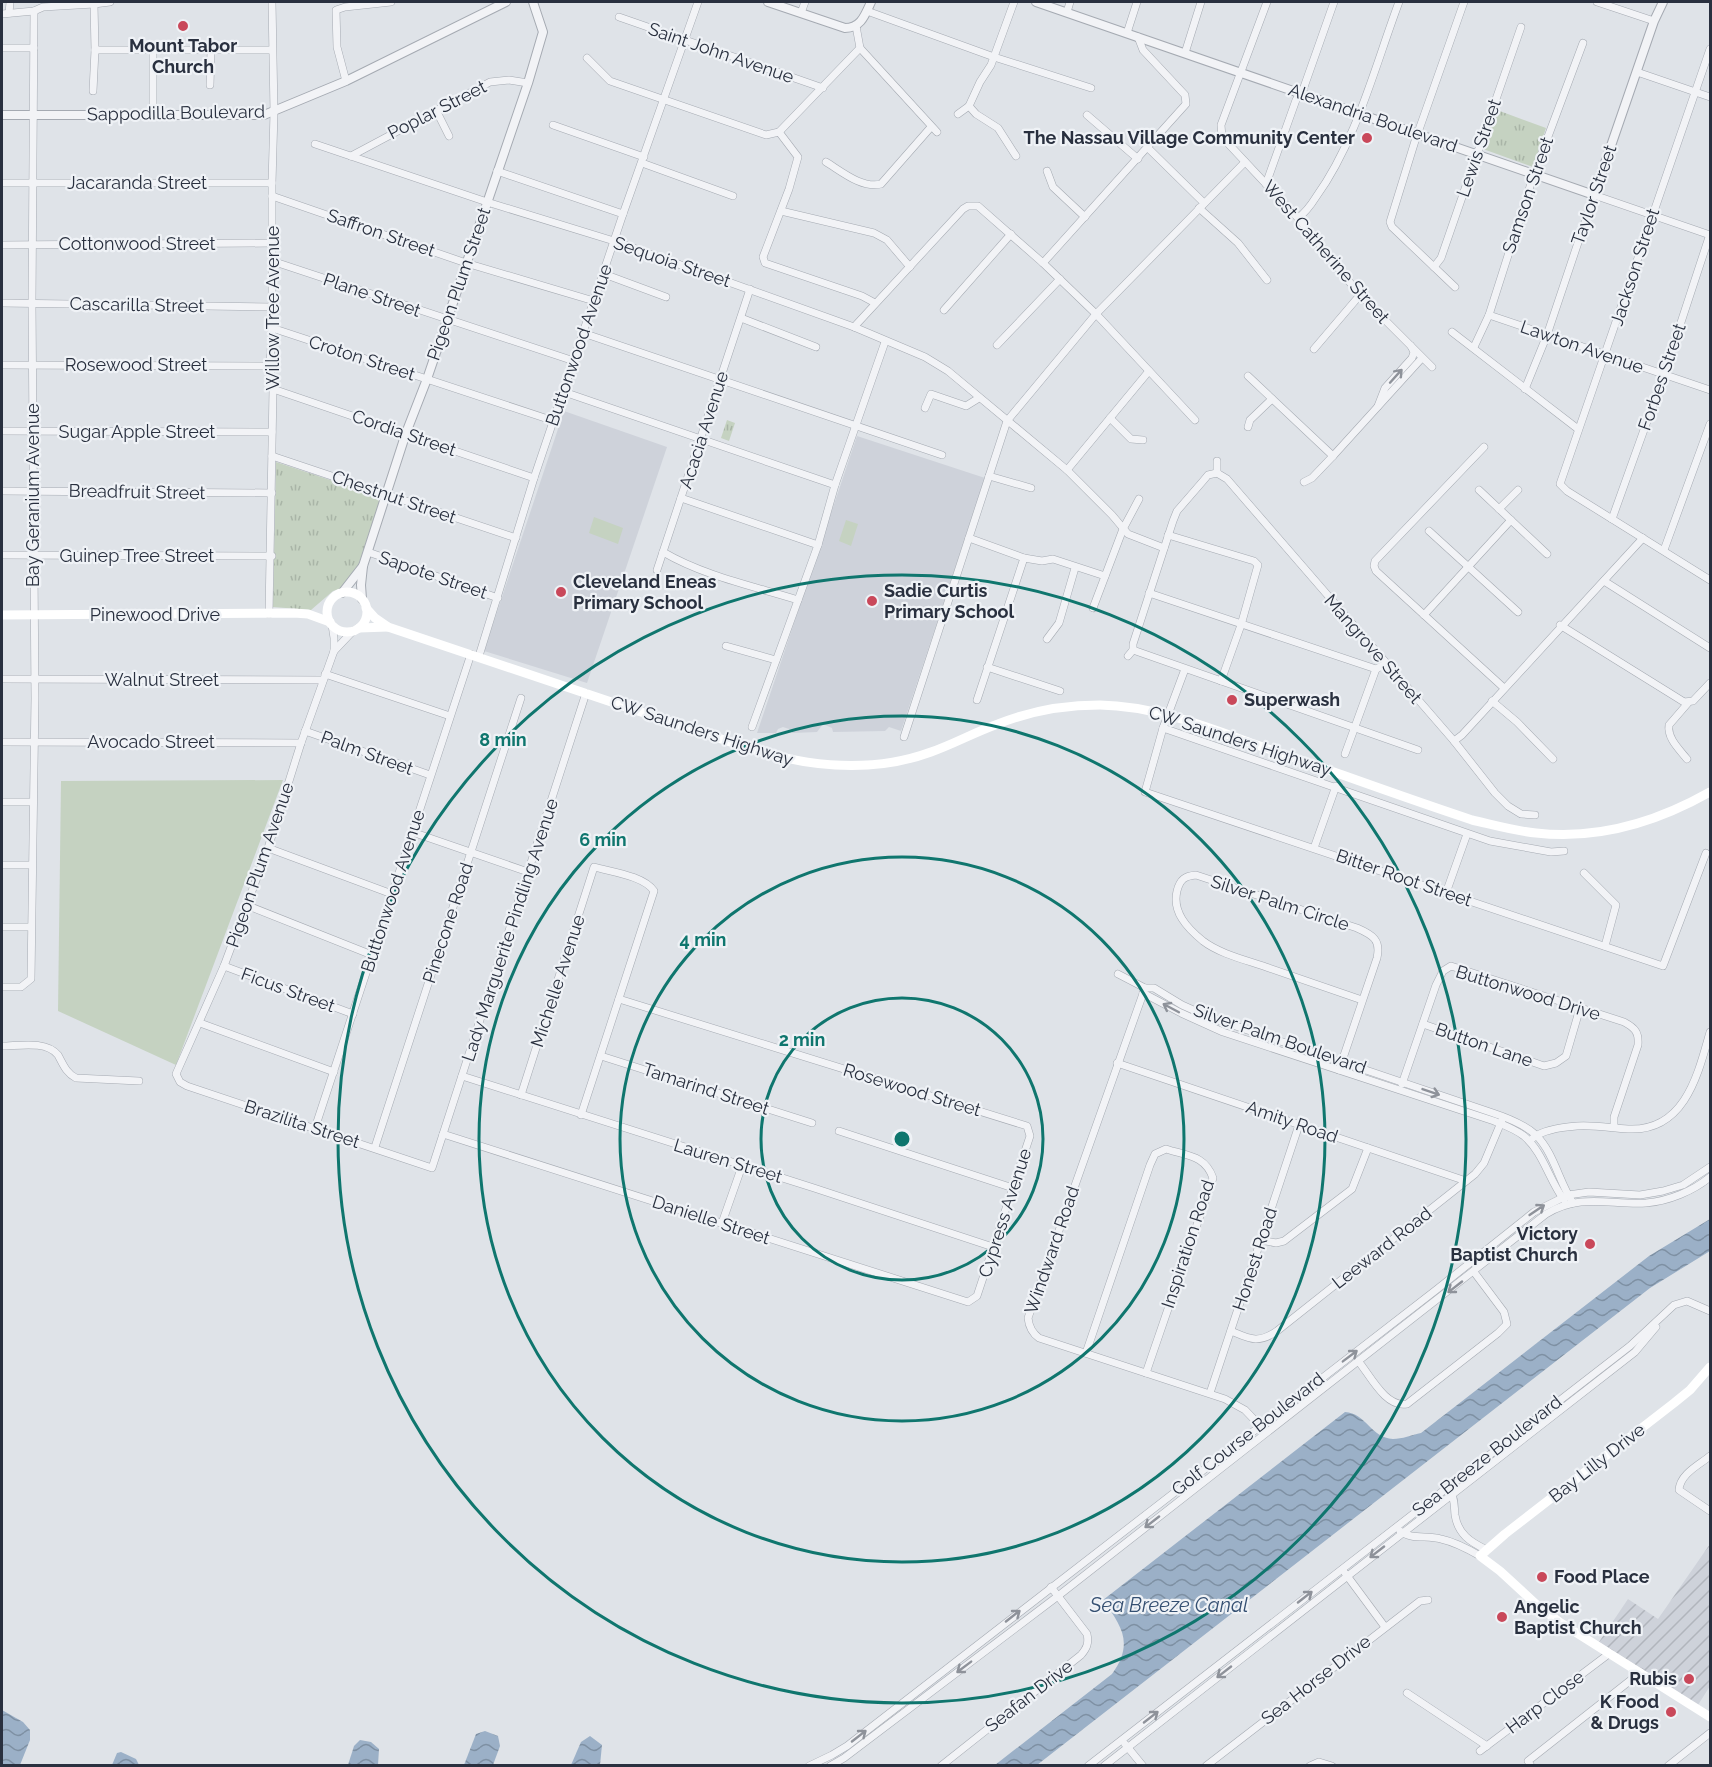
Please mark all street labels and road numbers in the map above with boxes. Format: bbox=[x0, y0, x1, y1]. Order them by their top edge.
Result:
street label: Saint John Avenue bbox=[646, 18, 797, 87]
street label: Poplar Street bbox=[384, 76, 490, 143]
street label: Alexandria Boulevard bbox=[1286, 79, 1460, 156]
street label: Lewis Street bbox=[1452, 96, 1505, 200]
street label: Sappodilla Boulevard bbox=[87, 100, 265, 125]
street label: Samson Street bbox=[1498, 134, 1557, 256]
street label: Taylor Street bbox=[1567, 142, 1620, 248]
street label: Jacaranda Street bbox=[67, 172, 207, 193]
street label: West Catherine Street bbox=[1259, 176, 1394, 327]
street label: Saffron Street bbox=[324, 204, 438, 261]
street label: Pigeon Plum Street bbox=[422, 205, 495, 363]
street label: Jackson Street bbox=[1606, 206, 1663, 328]
street label: Willow Tree Avenue bbox=[262, 225, 283, 390]
street label: Sequoia Street bbox=[611, 232, 733, 291]
street label: Cottonwood Street bbox=[58, 233, 216, 254]
street label: Buttonwood Avenue bbox=[541, 261, 616, 428]
street label: Plane Street bbox=[321, 268, 424, 321]
street label: Cascarilla Street bbox=[69, 293, 205, 316]
street label: Lawton Avenue bbox=[1518, 316, 1647, 378]
street label: Forbes Street bbox=[1633, 321, 1690, 433]
street label: Croton Street bbox=[306, 330, 418, 385]
street label: Rosewood Street bbox=[65, 354, 207, 375]
street label: Acacia Avenue bbox=[675, 368, 733, 491]
street label: Bay Geranium Avenue bbox=[22, 403, 43, 587]
street label: Cordia Street bbox=[349, 405, 459, 460]
street label: Sugar Apple Street bbox=[59, 421, 215, 442]
street label: Chestnut Street bbox=[329, 465, 459, 528]
street label: Breadfruit Street bbox=[68, 480, 206, 503]
street label: Guinep Tree Street bbox=[60, 545, 214, 566]
street label: Sapote Street bbox=[376, 546, 490, 603]
street label: Mangrove Street bbox=[1320, 590, 1427, 708]
street label: Pinewood Drive bbox=[90, 604, 221, 625]
street label: Walnut Street bbox=[105, 669, 219, 690]
street label: CW Saunders Highway bbox=[608, 691, 796, 770]
street label: CW Saunders Highway bbox=[1146, 701, 1334, 780]
street label: Palm Street bbox=[318, 726, 416, 779]
street label: Avocado Street bbox=[87, 731, 215, 752]
street label: Pigeon Plum Avenue bbox=[221, 779, 298, 950]
street label: Lady Marguerite Pindling Avenue bbox=[457, 795, 562, 1064]
street label: Buttonwood Avenue bbox=[356, 806, 429, 975]
street label: Bitter Root Street bbox=[1334, 844, 1475, 911]
street label: Pinecone Road bbox=[418, 860, 477, 986]
street label: Silver Palm Circle bbox=[1208, 870, 1352, 935]
street label: Michelle Avenue bbox=[526, 911, 589, 1050]
street label: Buttonwood Drive bbox=[1453, 961, 1603, 1025]
street label: Ficus Street bbox=[238, 963, 338, 1016]
street label: Silver Palm Boulevard bbox=[1191, 999, 1369, 1078]
street label: Button Lane bbox=[1433, 1018, 1536, 1071]
street label: Tamarind Street bbox=[640, 1058, 772, 1119]
street label: Rosewood Street bbox=[841, 1059, 983, 1120]
street label: Brazilita Street bbox=[242, 1095, 362, 1152]
street label: Amity Road bbox=[1243, 1096, 1341, 1147]
street label: Lauren Street bbox=[671, 1134, 785, 1187]
street label: Cypress Avenue bbox=[974, 1145, 1035, 1280]
street label: Inspiration Road bbox=[1157, 1177, 1218, 1311]
street label: Windward Road bbox=[1020, 1183, 1083, 1316]
street label: Danielle Street bbox=[650, 1191, 773, 1248]
street label: Leeward Road bbox=[1328, 1202, 1436, 1293]
street label: Honest Road bbox=[1228, 1205, 1281, 1313]
street label: Golf Course Boulevard bbox=[1167, 1368, 1328, 1500]
street label: Sea Breeze Boulevard bbox=[1408, 1391, 1566, 1520]
street label: Bay Lilly Drive bbox=[1544, 1418, 1649, 1507]
street label: Sea Horse Drive bbox=[1257, 1630, 1375, 1729]
street label: Seafan Drive bbox=[981, 1655, 1077, 1736]
street label: Harp Close bbox=[1502, 1665, 1588, 1738]

